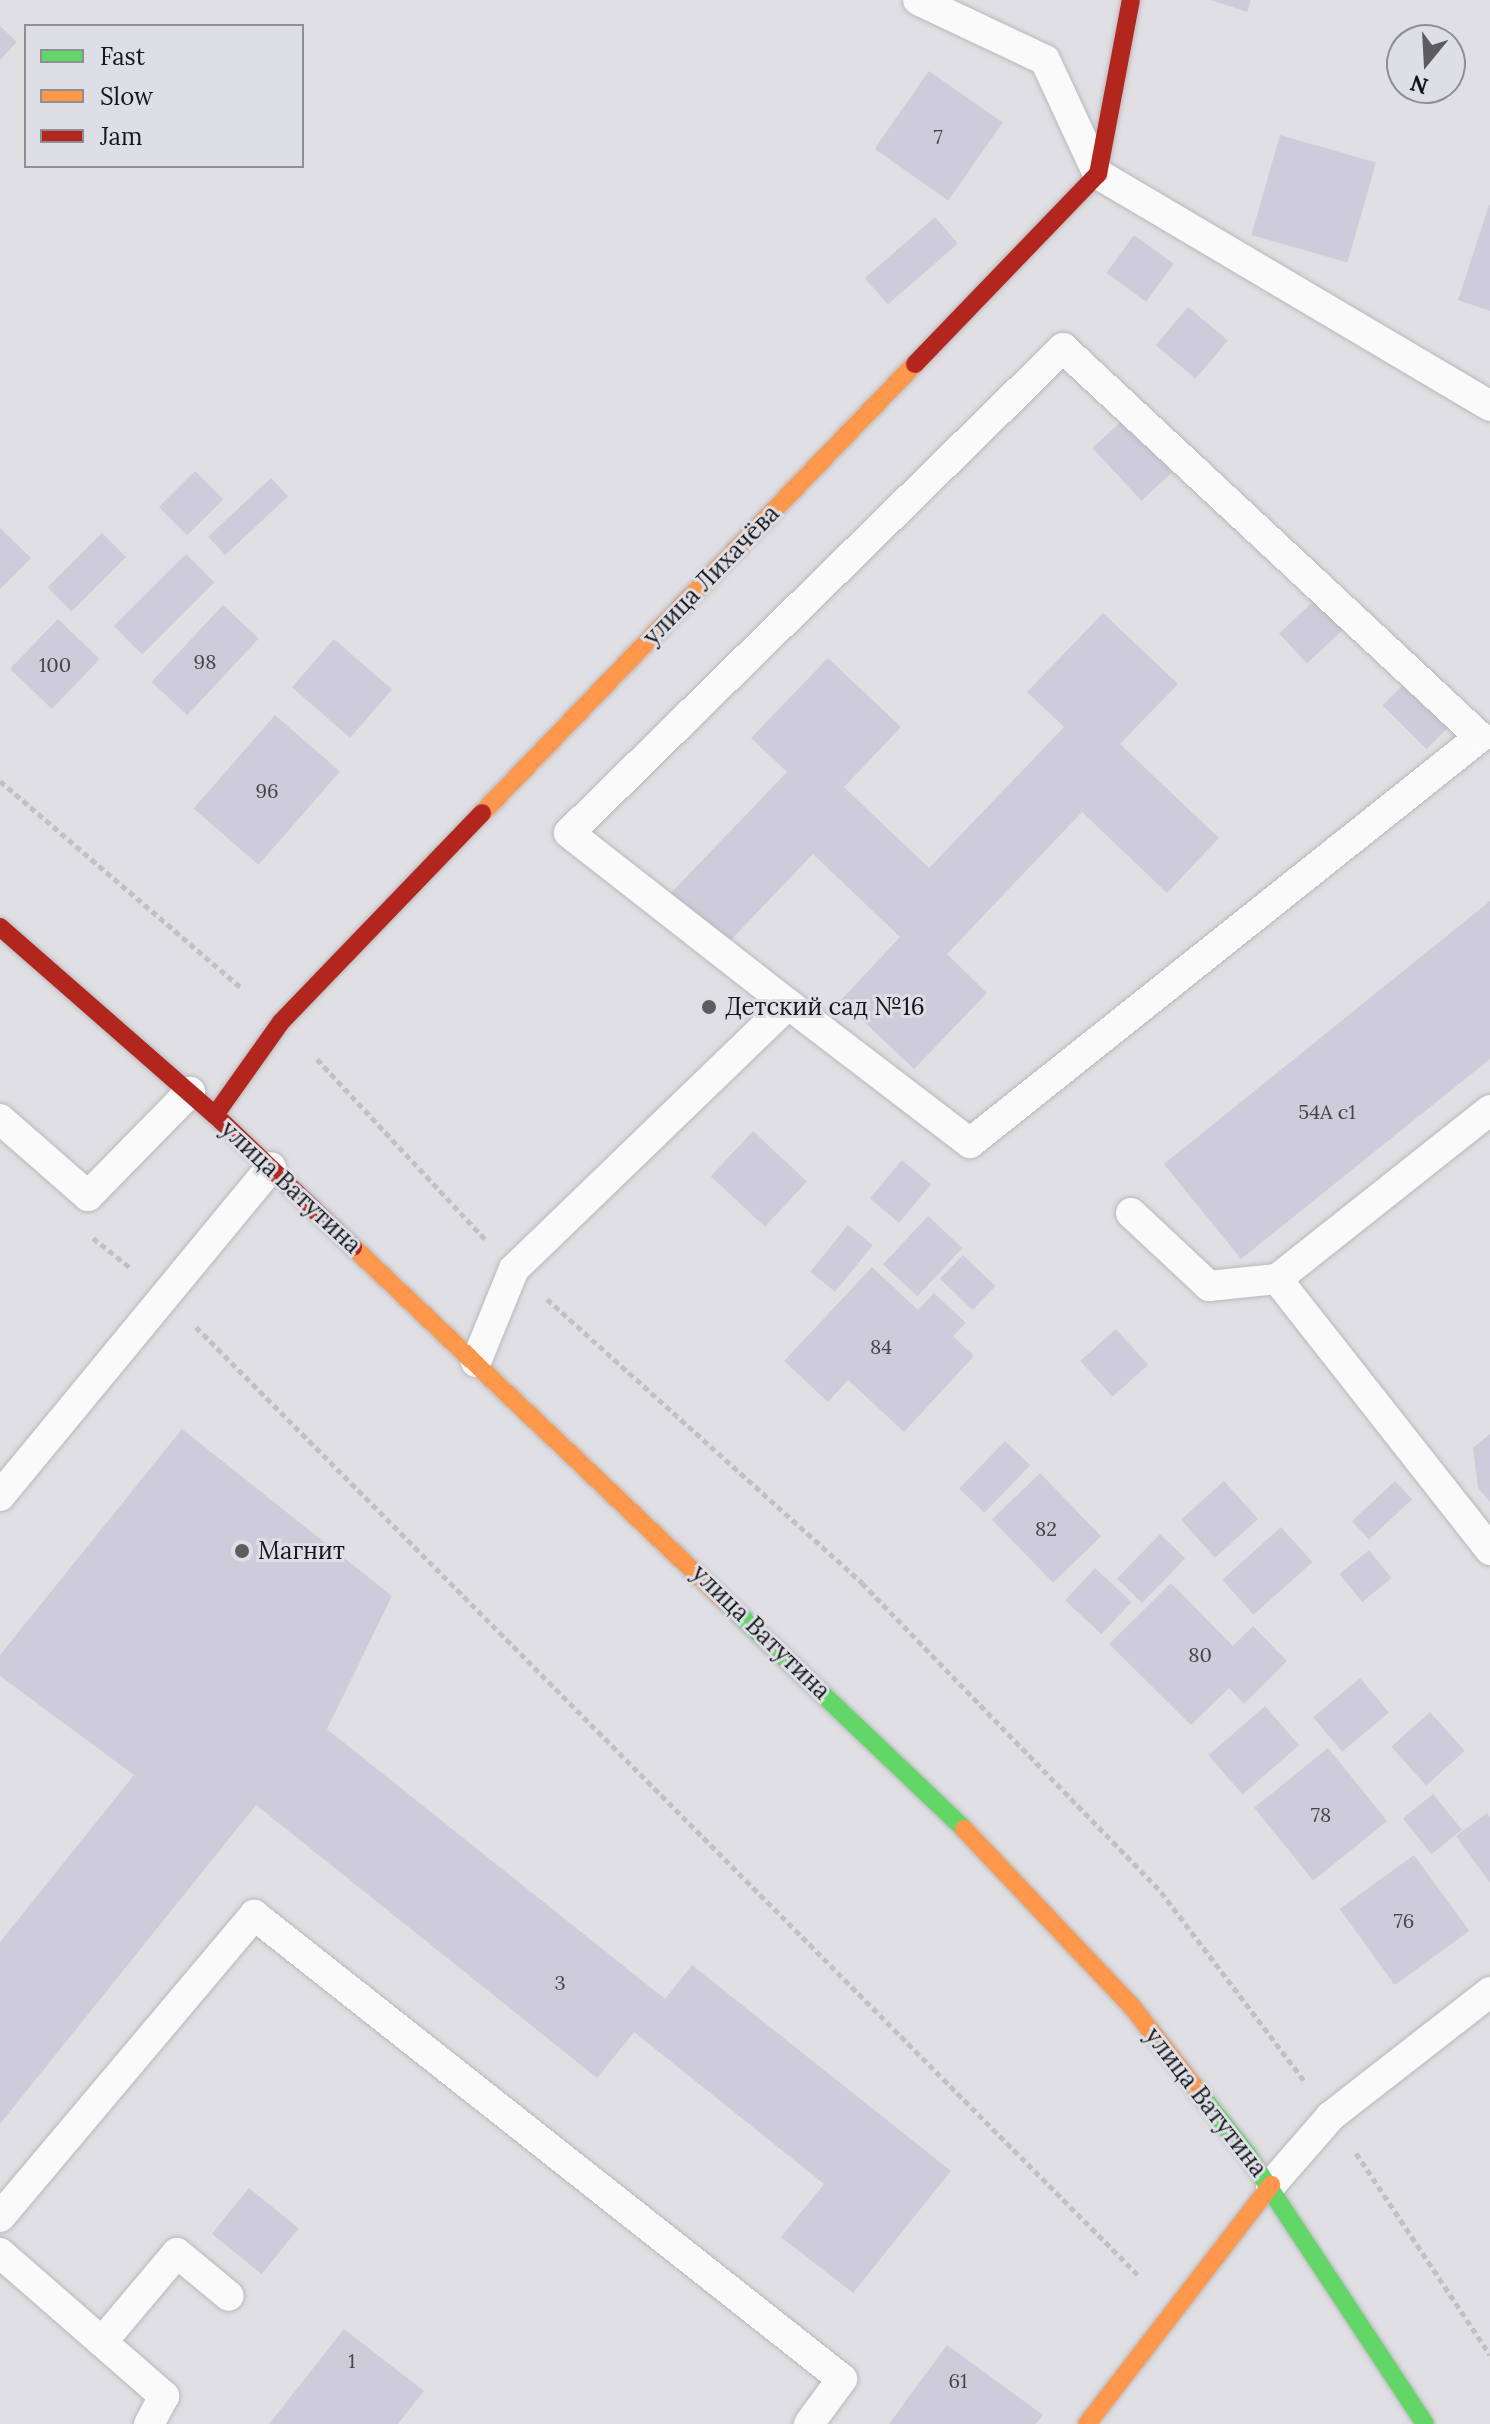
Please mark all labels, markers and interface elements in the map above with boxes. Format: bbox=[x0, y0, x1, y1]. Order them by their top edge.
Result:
legend bbox=[24, 24, 304, 168]
north arrow bbox=[1386, 24, 1466, 104]
text: Fast bbox=[100, 41, 145, 72]
text: N bbox=[1407, 69, 1432, 101]
text: Slow bbox=[100, 81, 153, 112]
text: Jam bbox=[100, 121, 142, 152]
house number: 7 bbox=[933, 124, 943, 148]
street label: улица Лихачёва bbox=[637, 499, 785, 651]
house number: 98 bbox=[194, 649, 216, 673]
house number: 100 bbox=[39, 652, 71, 676]
house number: 96 bbox=[255, 778, 279, 802]
place label: Детский сад №16 bbox=[725, 993, 925, 1021]
marker: Детский сад №16 bbox=[700, 998, 718, 1016]
house number: 54А с1 bbox=[1298, 1099, 1356, 1123]
street label: улица Ватутина bbox=[215, 1115, 367, 1259]
house number: 84 bbox=[870, 1334, 892, 1358]
house number: 82 bbox=[1035, 1516, 1057, 1540]
place label: Магнит bbox=[258, 1537, 345, 1565]
marker: Магнит bbox=[233, 1542, 251, 1560]
street label: улица Ватутина bbox=[686, 1559, 836, 1705]
house number: 80 bbox=[1188, 1642, 1212, 1666]
house number: 78 bbox=[1311, 1802, 1331, 1826]
house number: 76 bbox=[1394, 1908, 1414, 1932]
house number: 3 bbox=[554, 1970, 566, 1994]
street label: улица Ватутина bbox=[1139, 2022, 1273, 2182]
house number: 1 bbox=[348, 2348, 356, 2372]
house number: 61 bbox=[949, 2368, 967, 2392]

